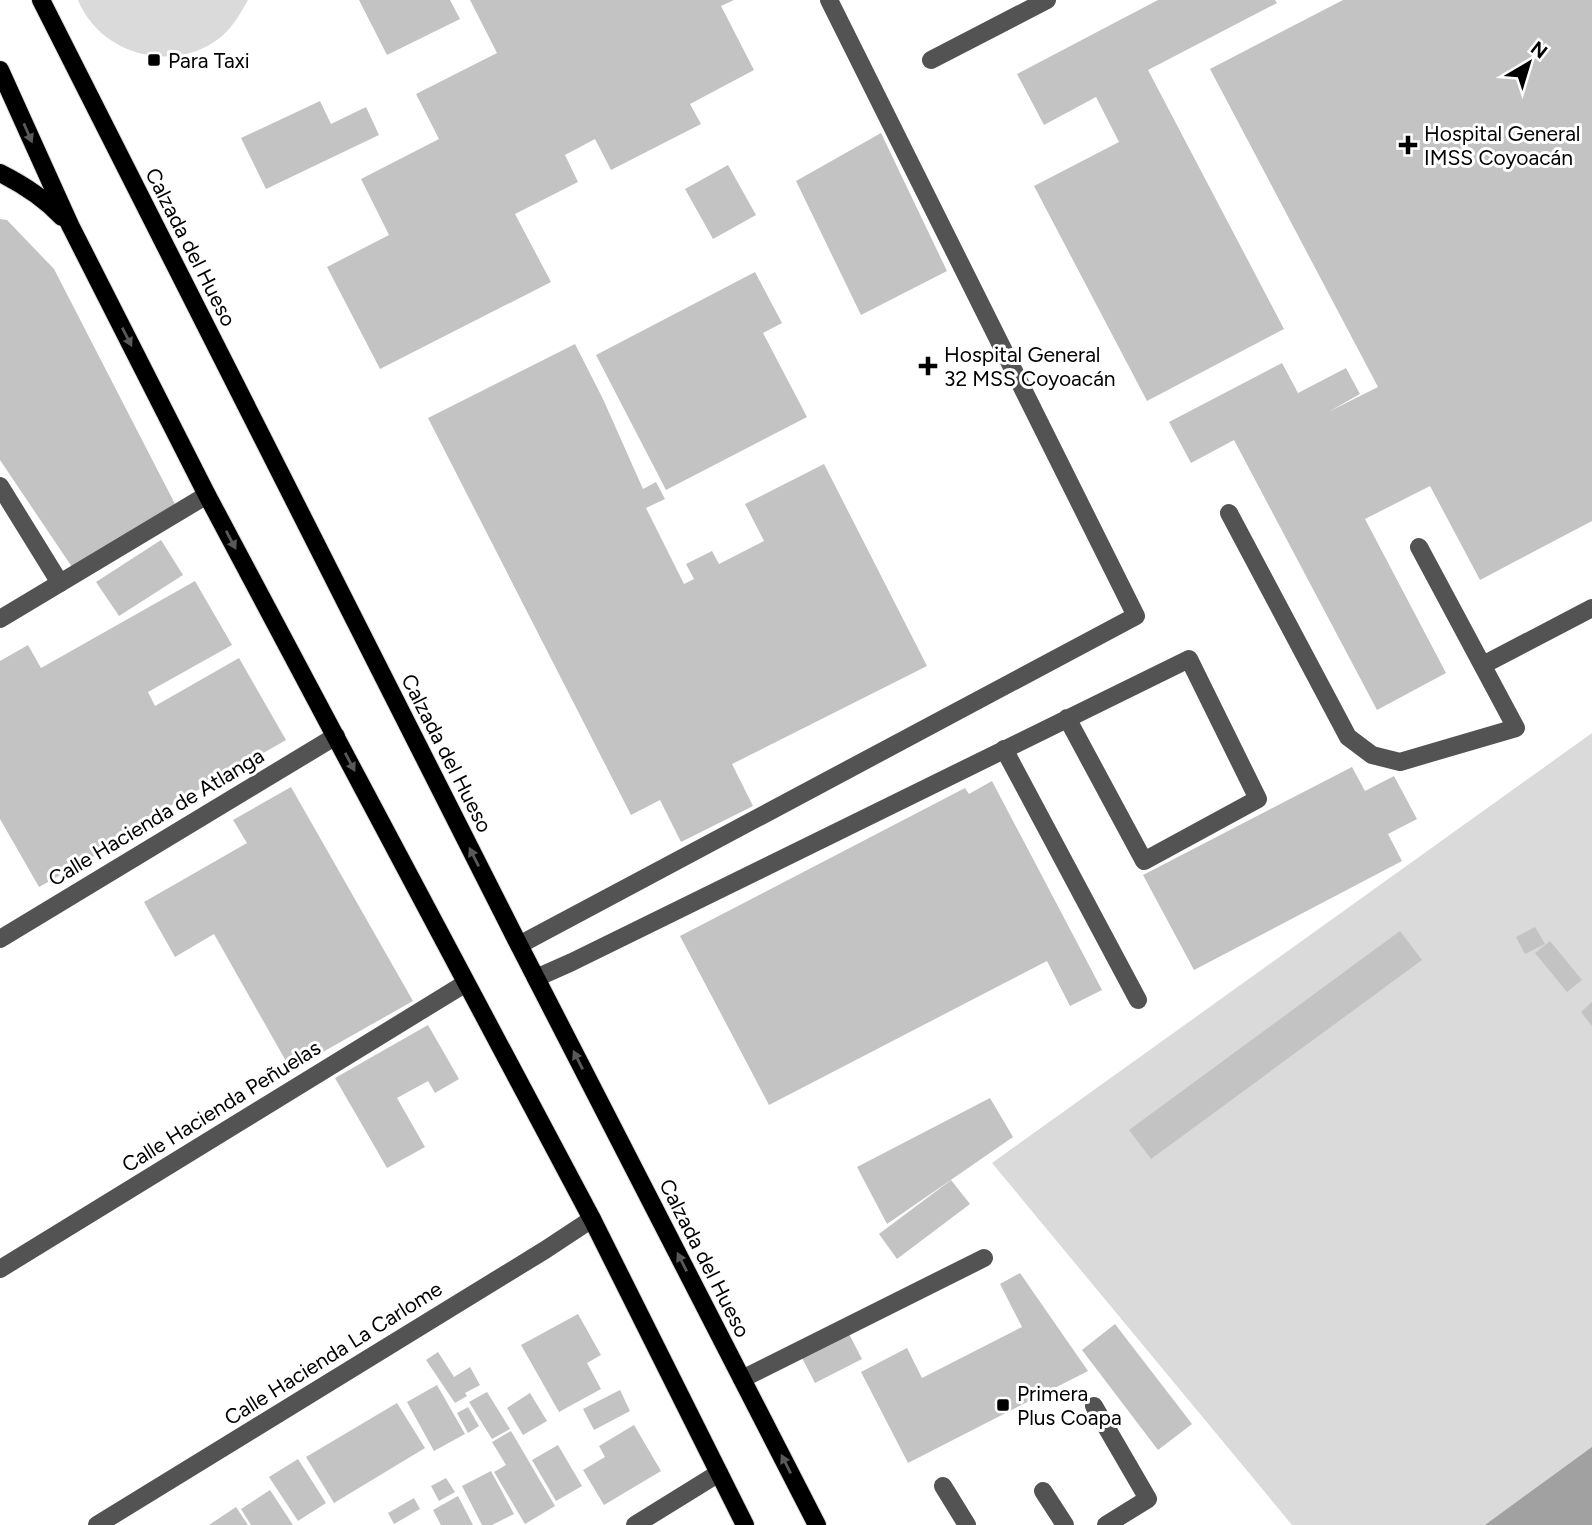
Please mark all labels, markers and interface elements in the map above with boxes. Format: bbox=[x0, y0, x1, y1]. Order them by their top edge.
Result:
north arrow bbox=[1494, 28, 1564, 98]
text: N bbox=[1526, 36, 1552, 64]
place label: Para Taxi bbox=[168, 48, 250, 73]
marker: Para Taxi bbox=[146, 52, 162, 68]
place label: Hospital General IMSS Coyoacán bbox=[1424, 121, 1580, 170]
one-way arrow bbox=[23, 122, 34, 143]
marker: Hospital General IMSS Coyoacán bbox=[1398, 135, 1418, 155]
street label: Calzada del Hueso bbox=[140, 164, 242, 330]
one-way arrow bbox=[122, 327, 133, 347]
place label: Hospital General 32 MSS Coyoacán bbox=[944, 342, 1116, 391]
marker: Hospital General 32 MSS Coyoacán bbox=[918, 356, 938, 376]
one-way arrow bbox=[225, 530, 237, 549]
street label: Calzada del Hueso bbox=[396, 670, 498, 836]
street label: Calle Hacienda de Atlanga bbox=[44, 743, 268, 891]
one-way arrow bbox=[344, 752, 355, 772]
one-way arrow bbox=[469, 847, 480, 867]
street label: Calle Hacienda Peñuelas bbox=[117, 1035, 325, 1177]
one-way arrow bbox=[572, 1049, 584, 1069]
street label: Calzada del Hueso bbox=[654, 1175, 756, 1341]
one-way arrow bbox=[676, 1252, 687, 1272]
street label: Calle Hacienda La Carlome bbox=[220, 1276, 446, 1430]
place label: Primera Plus Coapa bbox=[1017, 1381, 1122, 1430]
marker: Primera Plus Coapa bbox=[995, 1397, 1011, 1413]
one-way arrow bbox=[780, 1454, 791, 1474]

